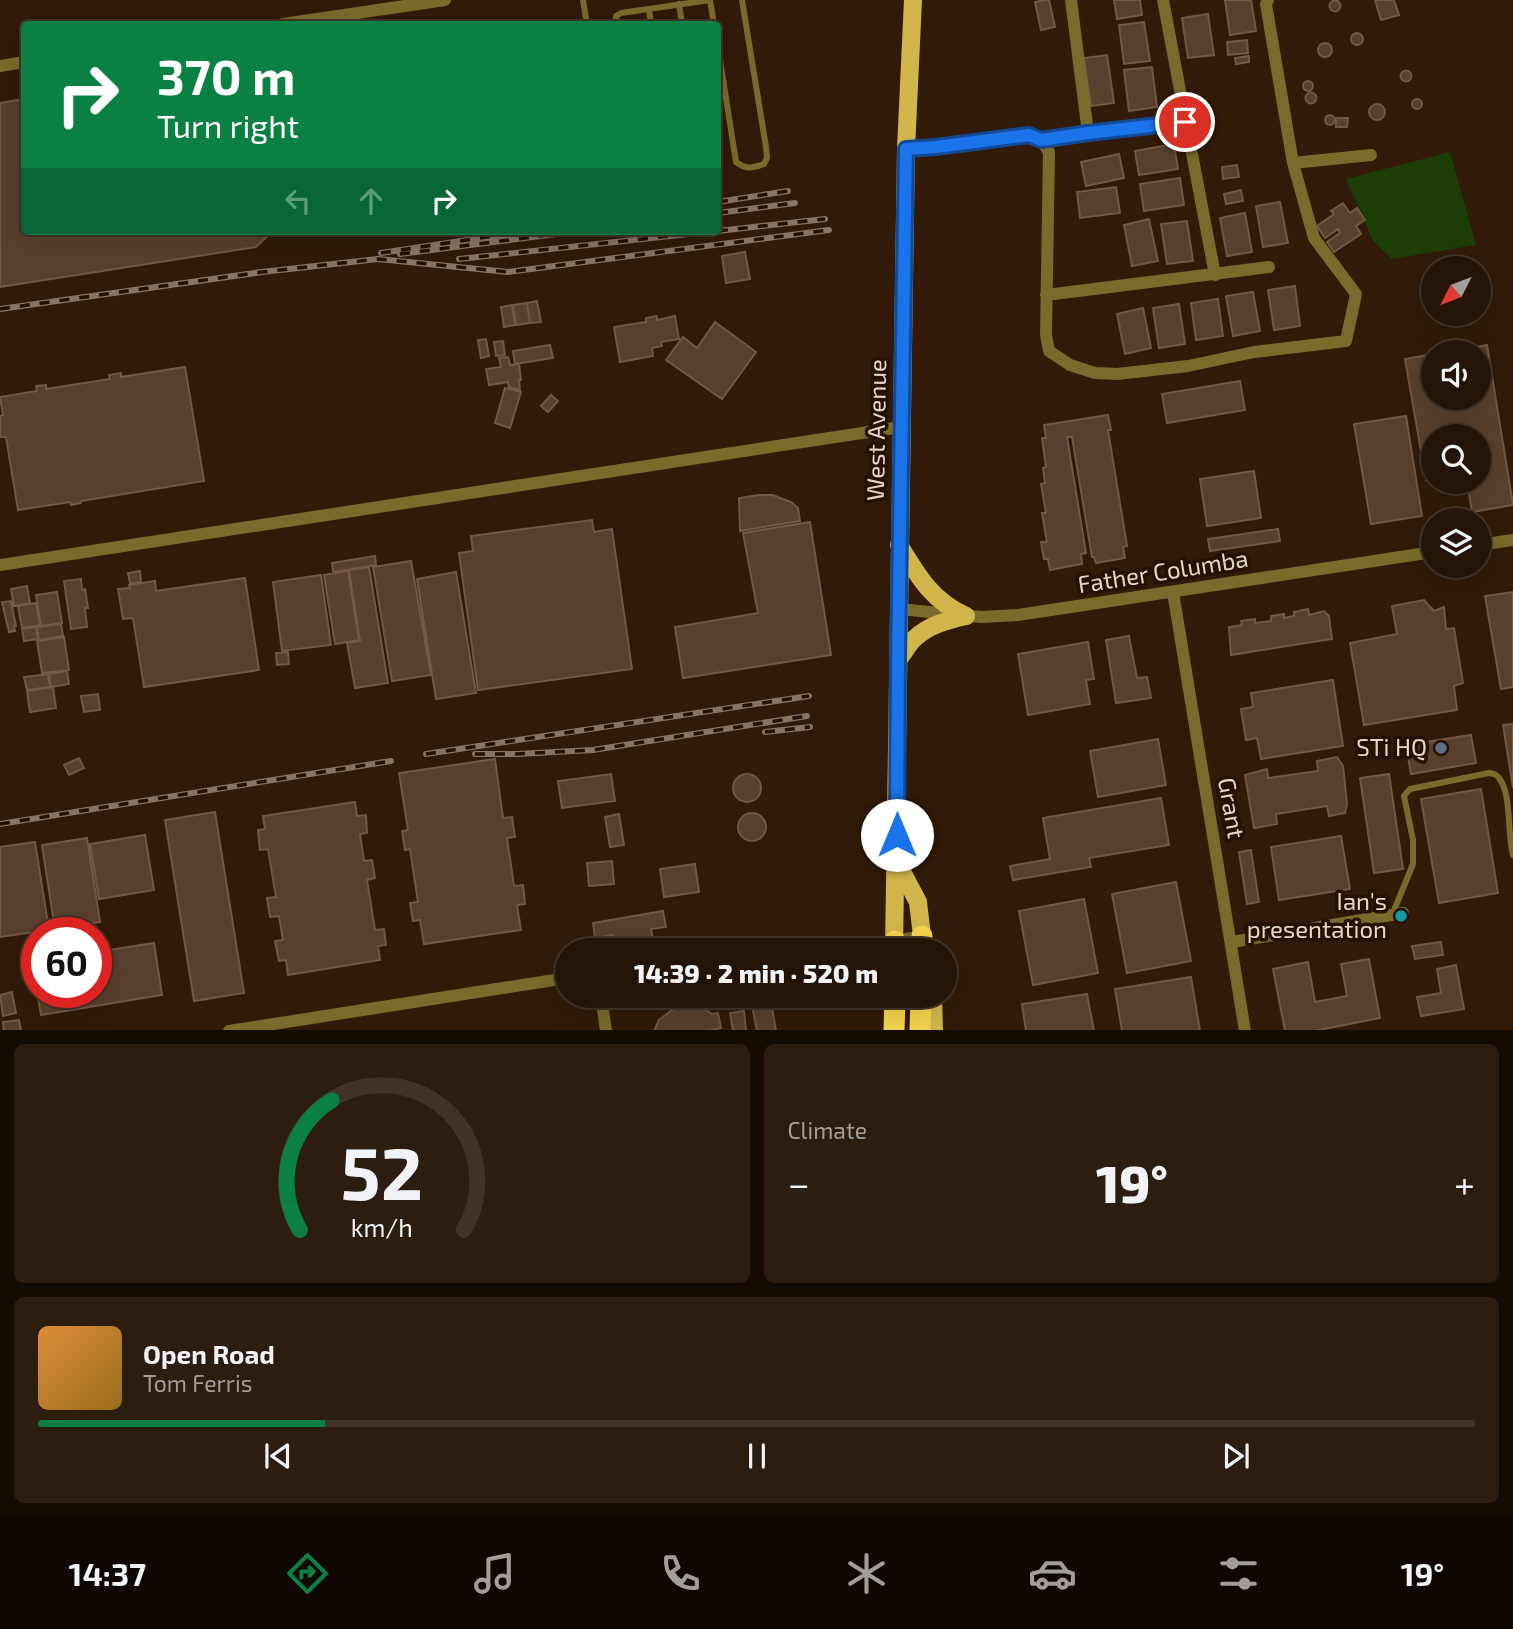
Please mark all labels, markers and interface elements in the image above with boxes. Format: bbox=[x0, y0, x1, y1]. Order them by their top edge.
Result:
text: 370 m bbox=[157, 46, 295, 105]
icon: right bbox=[42, 49, 133, 140]
pin bbox=[1155, 92, 1215, 152]
icon: arrive bbox=[1166, 103, 1204, 141]
text: Turn right bbox=[157, 106, 299, 144]
icon: left bbox=[279, 182, 317, 220]
icon: ahead bbox=[352, 182, 390, 220]
icon: right bbox=[425, 182, 463, 220]
north arrow bbox=[1421, 256, 1491, 326]
map controls bbox=[1421, 256, 1491, 578]
button: sound bbox=[1421, 340, 1491, 410]
street label: West Avenue bbox=[860, 359, 891, 501]
button: search bbox=[1421, 424, 1491, 494]
button: layers bbox=[1421, 508, 1491, 578]
street label: Father Columba bbox=[1076, 543, 1250, 598]
place label: STi HQ bbox=[1356, 732, 1427, 761]
marker: STi HQ bbox=[1433, 740, 1449, 756]
street label: Grant bbox=[1213, 775, 1252, 840]
position arrow bbox=[860, 798, 934, 872]
place label: Ian's presentation bbox=[1247, 886, 1387, 943]
marker: Ian's presentation bbox=[1393, 908, 1409, 924]
speed limit sign: 60 bbox=[21, 917, 112, 1008]
text: 14:39 · 2 min · 520 m bbox=[634, 957, 878, 988]
text: Climate bbox=[788, 1116, 867, 1144]
text: 52 bbox=[341, 1127, 423, 1215]
text: 19° bbox=[1096, 1151, 1168, 1213]
text: − bbox=[788, 1160, 810, 1206]
text: + bbox=[1454, 1160, 1475, 1206]
text: km/h bbox=[351, 1211, 413, 1241]
text: Open Road bbox=[143, 1338, 275, 1369]
text: Tom Ferris bbox=[143, 1369, 252, 1397]
icon: previous bbox=[259, 1437, 297, 1475]
icon: pause bbox=[738, 1437, 776, 1475]
icon: next bbox=[1217, 1437, 1255, 1475]
icon: directions bbox=[283, 1549, 332, 1598]
icon: music bbox=[470, 1549, 519, 1598]
icon: phone bbox=[656, 1549, 705, 1598]
icon: climate bbox=[842, 1549, 891, 1598]
icon: car bbox=[1028, 1549, 1077, 1598]
icon: filters bbox=[1214, 1549, 1263, 1598]
text: 14:37 bbox=[69, 1554, 146, 1592]
text: 19° bbox=[1401, 1554, 1444, 1592]

